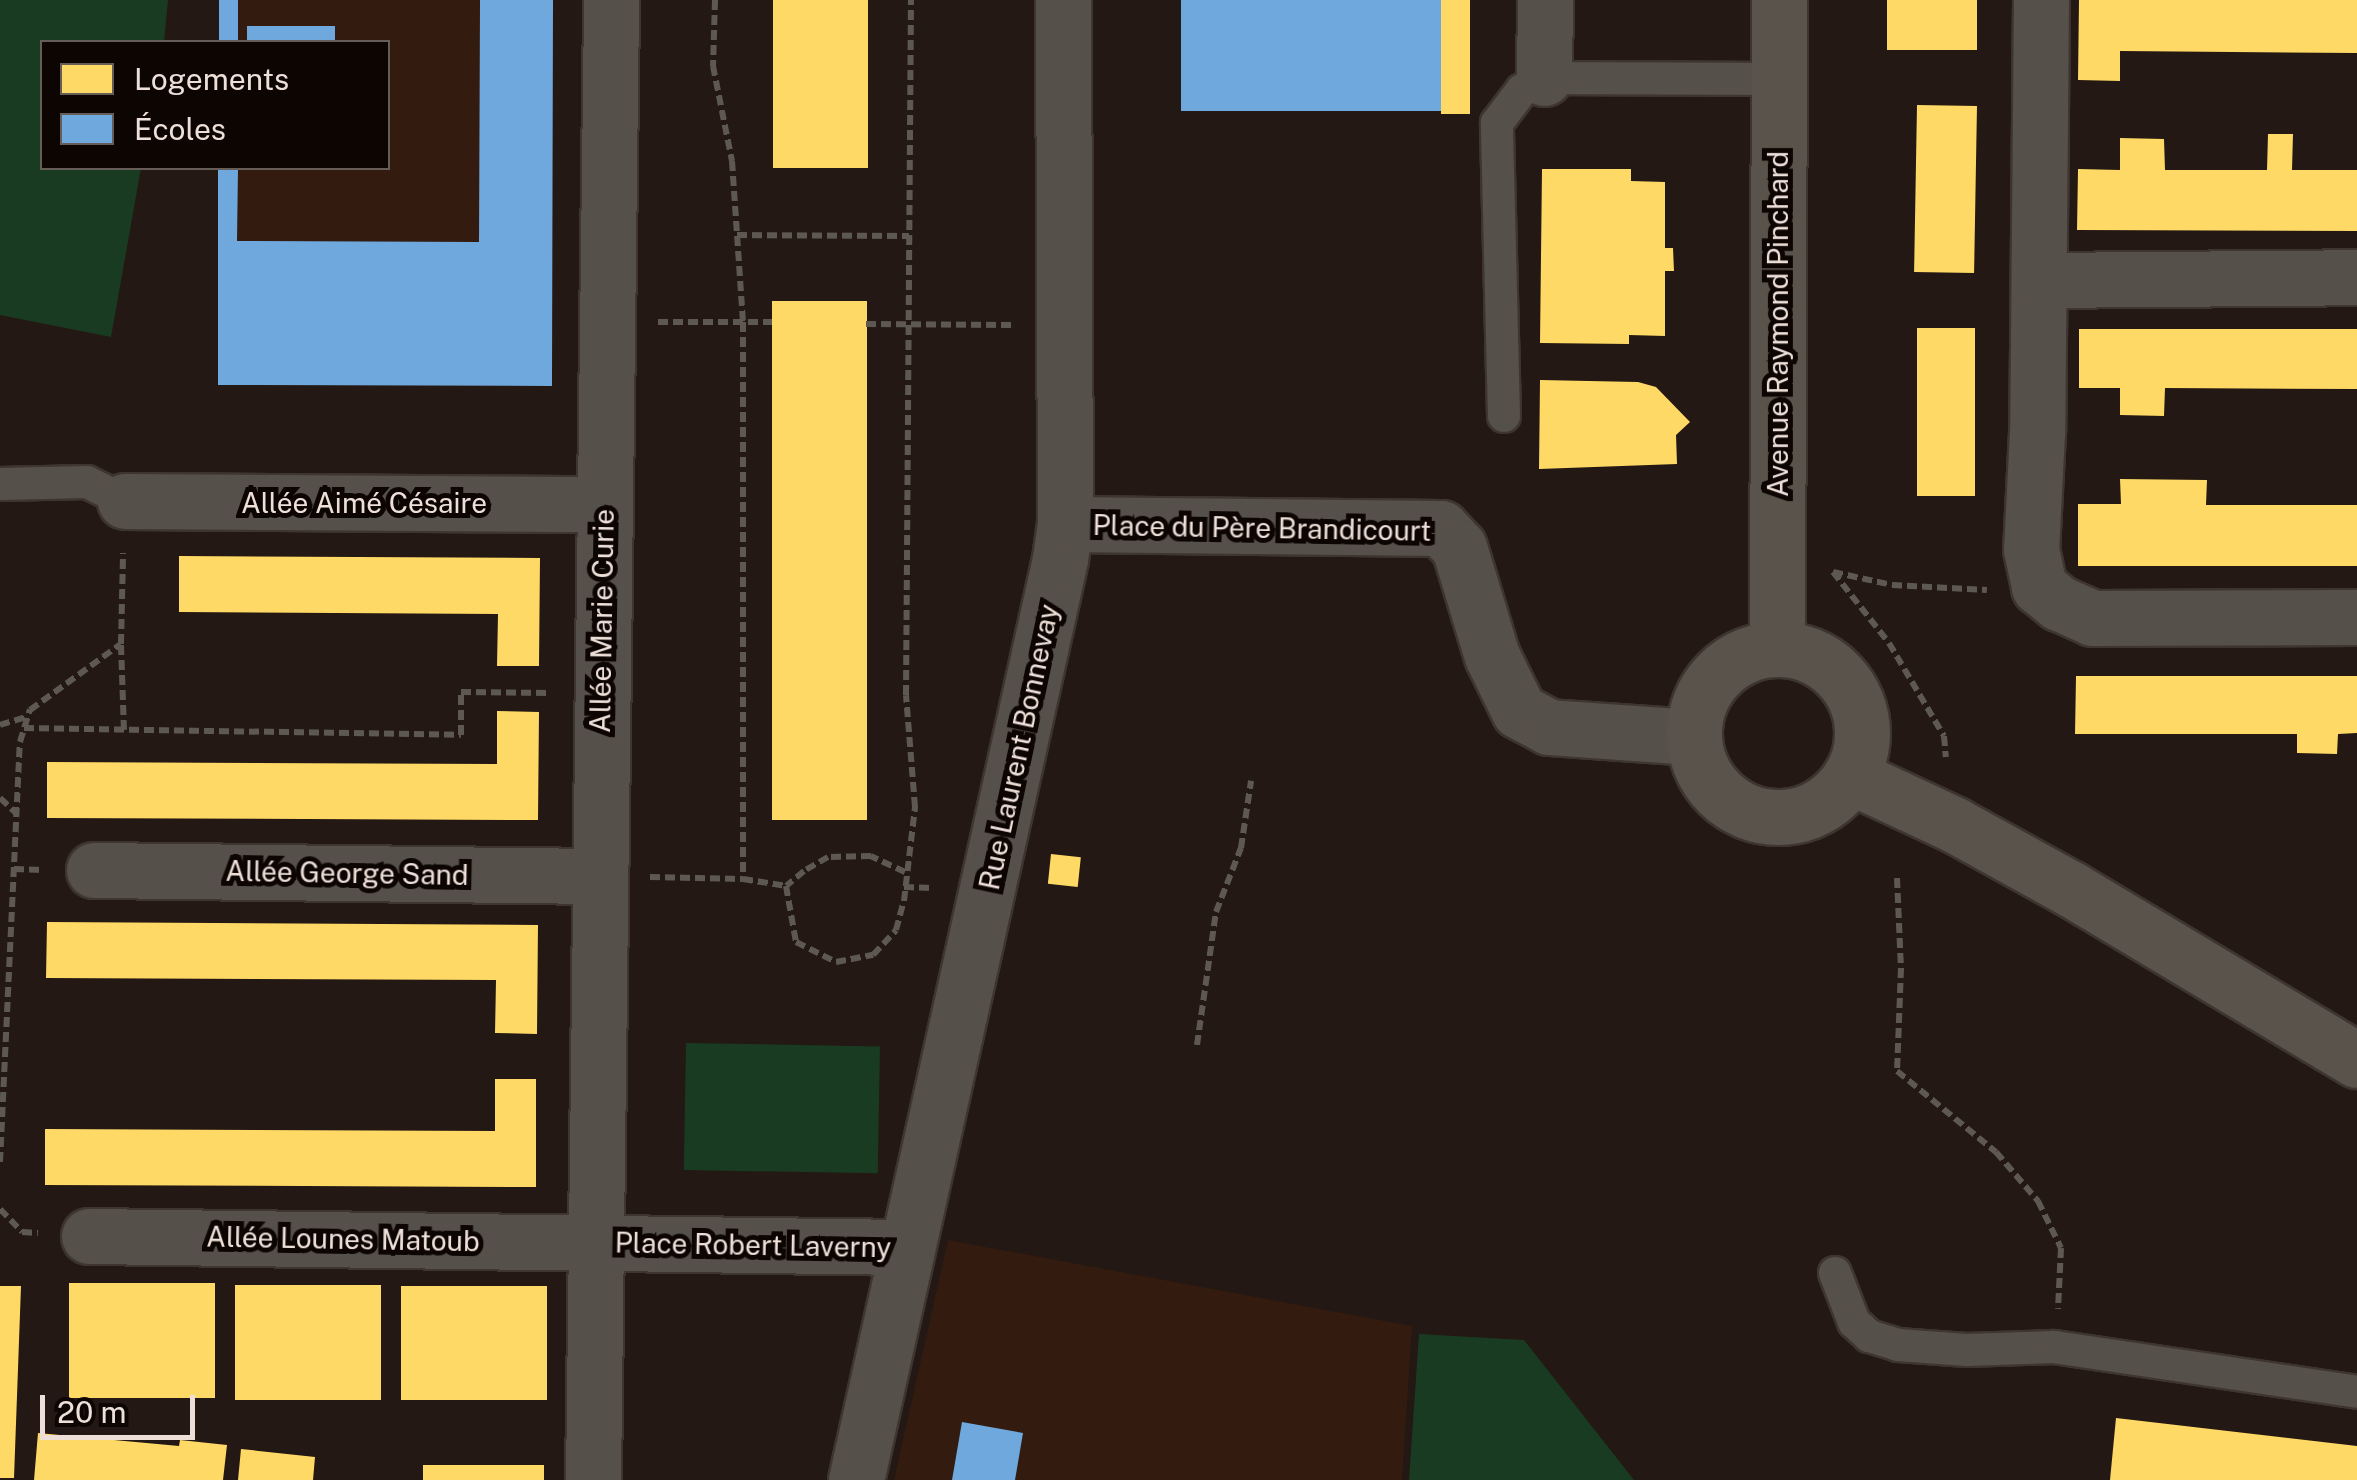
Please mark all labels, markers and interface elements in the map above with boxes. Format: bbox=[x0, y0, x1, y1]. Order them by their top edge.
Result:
legend bbox=[40, 40, 390, 170]
text: Logements bbox=[134, 61, 289, 97]
text: Écoles bbox=[134, 111, 226, 147]
street label: Avenue Raymond Pinchard bbox=[1761, 151, 1795, 497]
street label: Allée Aimé Césaire bbox=[241, 486, 487, 520]
street label: Place du Père Brandicourt bbox=[1092, 508, 1432, 548]
street label: Allée Marie Curie bbox=[583, 509, 621, 733]
street label: Rue Laurent Bonnevay bbox=[972, 601, 1066, 893]
street label: Allée George Sand bbox=[225, 854, 469, 892]
street label: Allée Lounes Matoub bbox=[206, 1220, 480, 1258]
street label: Place Robert Laverny bbox=[614, 1226, 892, 1264]
scale bar bbox=[45, 1375, 200, 1437]
text: 20 m bbox=[57, 1394, 126, 1430]

